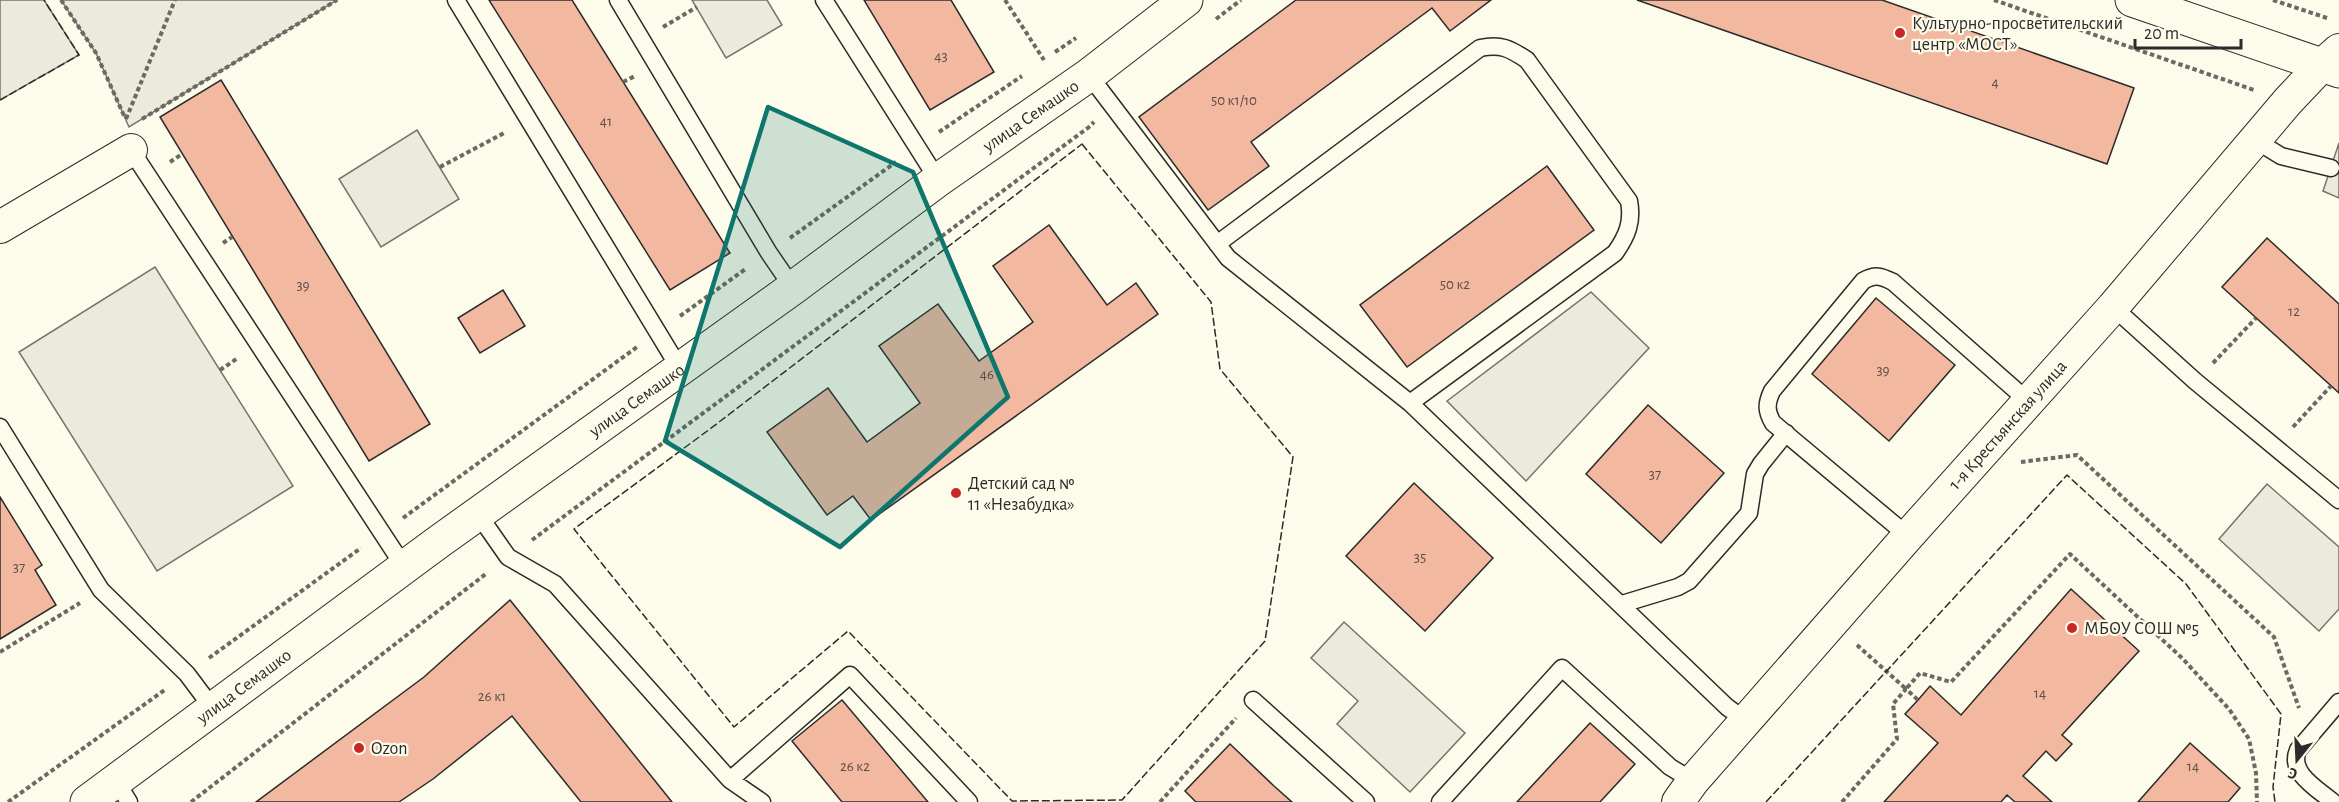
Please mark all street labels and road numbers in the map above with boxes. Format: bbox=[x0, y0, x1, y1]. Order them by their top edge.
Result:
street label: улица Семашко bbox=[979, 77, 1083, 156]
street label: 1-я Крестьянская улица bbox=[1946, 357, 2071, 494]
street label: улица Семашко bbox=[586, 361, 688, 441]
street label: улица Семашко bbox=[193, 646, 295, 728]

